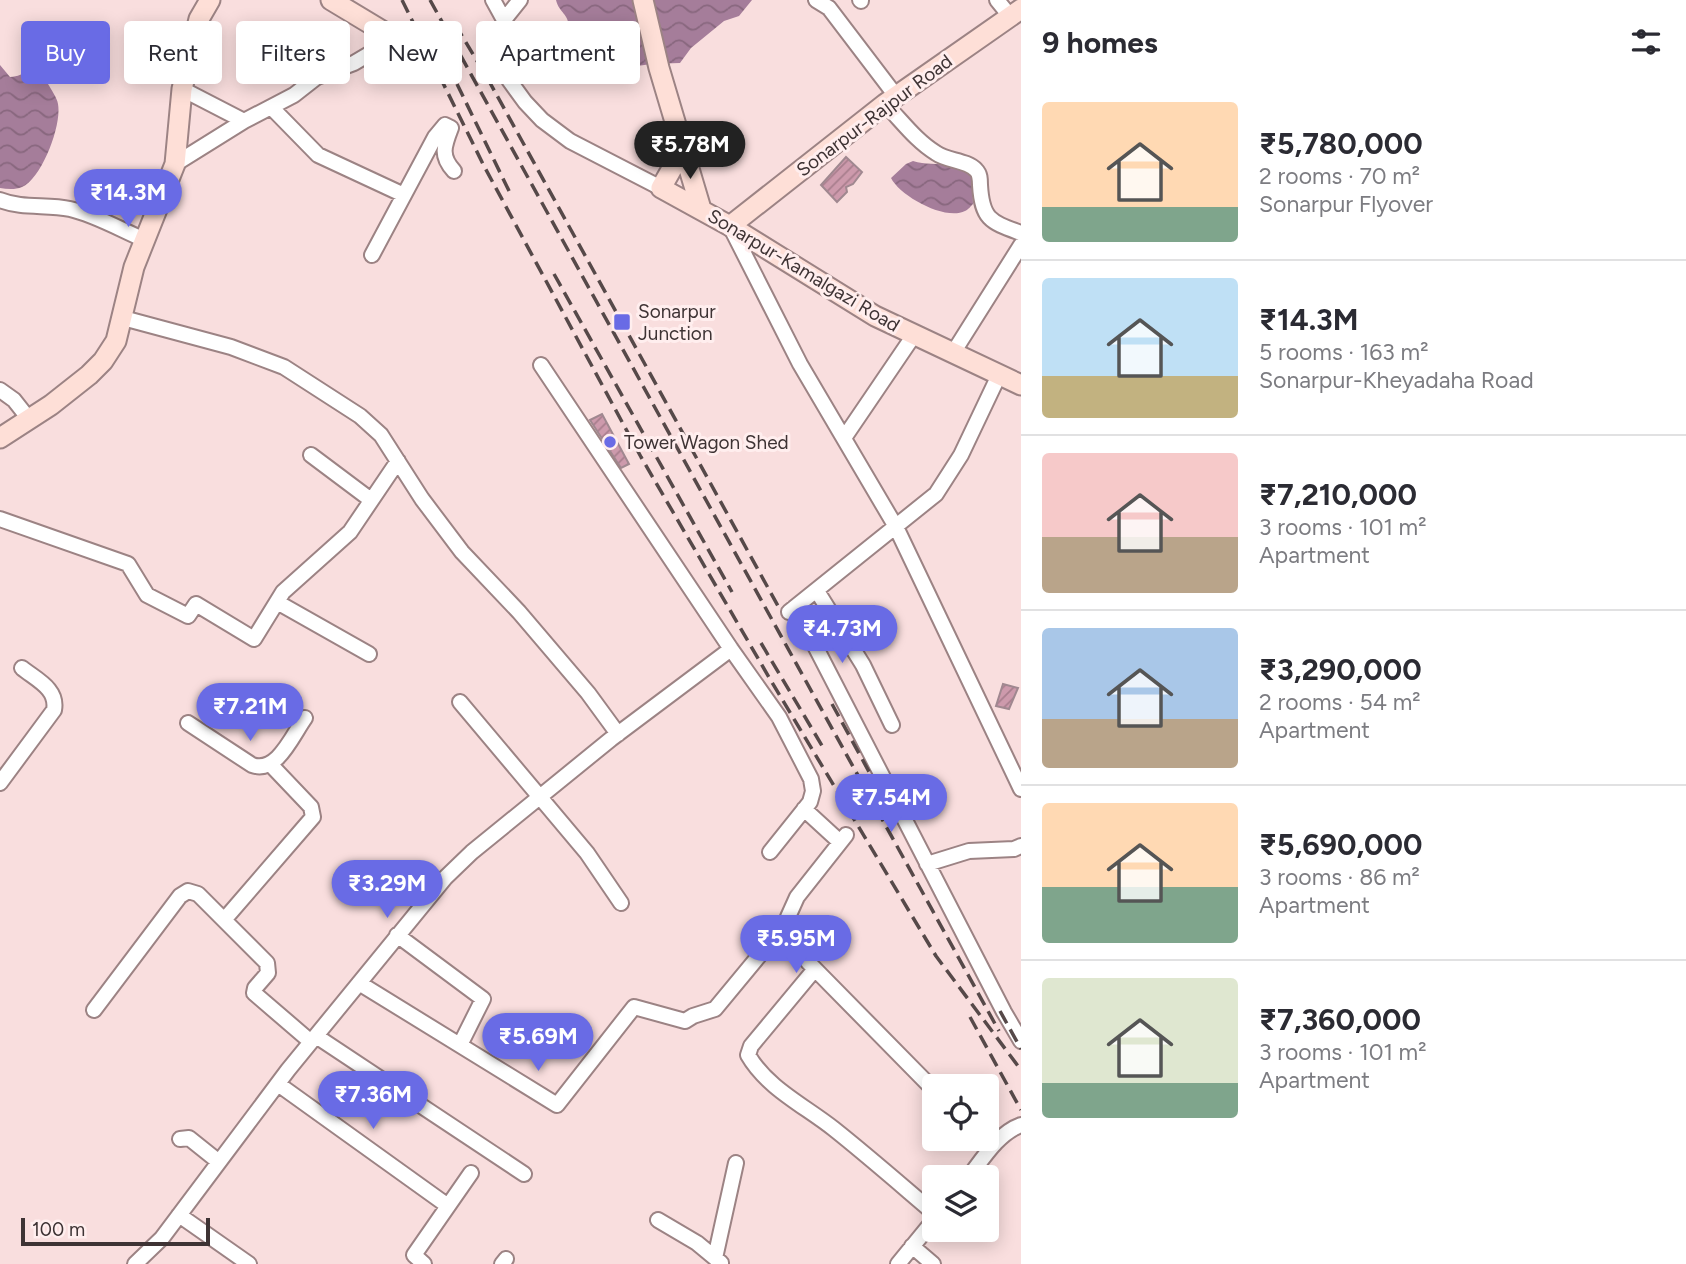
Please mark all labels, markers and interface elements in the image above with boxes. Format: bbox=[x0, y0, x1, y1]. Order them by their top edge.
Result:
chip: Buy bbox=[21, 21, 110, 84]
chip: Rent bbox=[124, 21, 222, 84]
chip: Filters bbox=[236, 21, 350, 84]
chip: New bbox=[364, 21, 462, 84]
chip: Apartment bbox=[476, 21, 640, 84]
icon: filters bbox=[1627, 23, 1665, 61]
text: 9 homes bbox=[1042, 24, 1158, 61]
street label: Sonarpur-Rajpur Road bbox=[792, 49, 957, 181]
pin: ₹5.78M bbox=[633, 122, 747, 181]
text: ₹5,780,000 bbox=[1259, 125, 1423, 162]
text: ₹5.78M bbox=[650, 130, 730, 158]
icon: home bbox=[1098, 130, 1182, 214]
text: 2 rooms · 70 m² bbox=[1259, 162, 1420, 190]
pin: ₹14.3M bbox=[71, 170, 185, 229]
text: ₹14.3M bbox=[90, 178, 166, 206]
text: Sonarpur Flyover bbox=[1259, 190, 1433, 218]
street label: Sonarpur-Kamalgazi Road bbox=[704, 204, 904, 337]
place label: Sonarpur Junction bbox=[638, 300, 716, 345]
text: ₹14.3M bbox=[1259, 301, 1358, 338]
icon: home bbox=[1098, 306, 1182, 390]
marker: Sonarpur Junction bbox=[612, 312, 632, 332]
text: 5 rooms · 163 m² bbox=[1259, 338, 1428, 366]
text: Sonarpur-Kheyadaha Road bbox=[1259, 366, 1534, 394]
place label: Tower Wagon Shed bbox=[624, 431, 789, 454]
marker: Tower Wagon Shed bbox=[602, 434, 618, 450]
text: ₹7,210,000 bbox=[1259, 476, 1417, 513]
icon: home bbox=[1098, 481, 1182, 565]
text: 3 rooms · 101 m² bbox=[1259, 513, 1426, 541]
text: Apartment bbox=[1259, 541, 1370, 569]
pin: ₹4.73M bbox=[785, 606, 899, 665]
text: ₹4.73M bbox=[802, 614, 882, 642]
text: ₹3,290,000 bbox=[1259, 651, 1422, 688]
icon: home bbox=[1098, 656, 1182, 740]
pin: ₹7.21M bbox=[193, 684, 307, 743]
text: 2 rooms · 54 m² bbox=[1259, 688, 1421, 716]
text: ₹7.21M bbox=[212, 692, 288, 720]
text: Apartment bbox=[1259, 716, 1370, 744]
pin: ₹7.54M bbox=[834, 774, 948, 834]
text: ₹7.54M bbox=[851, 783, 931, 811]
text: ₹5,690,000 bbox=[1259, 826, 1422, 863]
icon: home bbox=[1098, 831, 1182, 915]
pin: ₹3.29M bbox=[330, 860, 444, 920]
text: 3 rooms · 86 m² bbox=[1259, 863, 1420, 891]
text: ₹3.29M bbox=[348, 869, 426, 897]
text: Apartment bbox=[1259, 891, 1370, 919]
pin: ₹5.95M bbox=[739, 916, 853, 975]
text: ₹5.95M bbox=[756, 924, 836, 952]
text: ₹7,360,000 bbox=[1259, 1001, 1421, 1038]
icon: home bbox=[1098, 1006, 1182, 1090]
pin: ₹5.69M bbox=[481, 1014, 595, 1073]
text: ₹5.69M bbox=[498, 1022, 578, 1050]
text: 3 rooms · 101 m² bbox=[1259, 1038, 1426, 1066]
text: Apartment bbox=[1259, 1066, 1370, 1094]
pin: ₹7.36M bbox=[316, 1072, 430, 1131]
map controls bbox=[922, 1074, 999, 1242]
button: locate bbox=[922, 1074, 999, 1151]
text: ₹7.36M bbox=[334, 1080, 412, 1108]
button: layers bbox=[922, 1165, 999, 1242]
scale bar bbox=[21, 1215, 210, 1247]
text: 100 m bbox=[32, 1218, 85, 1241]

